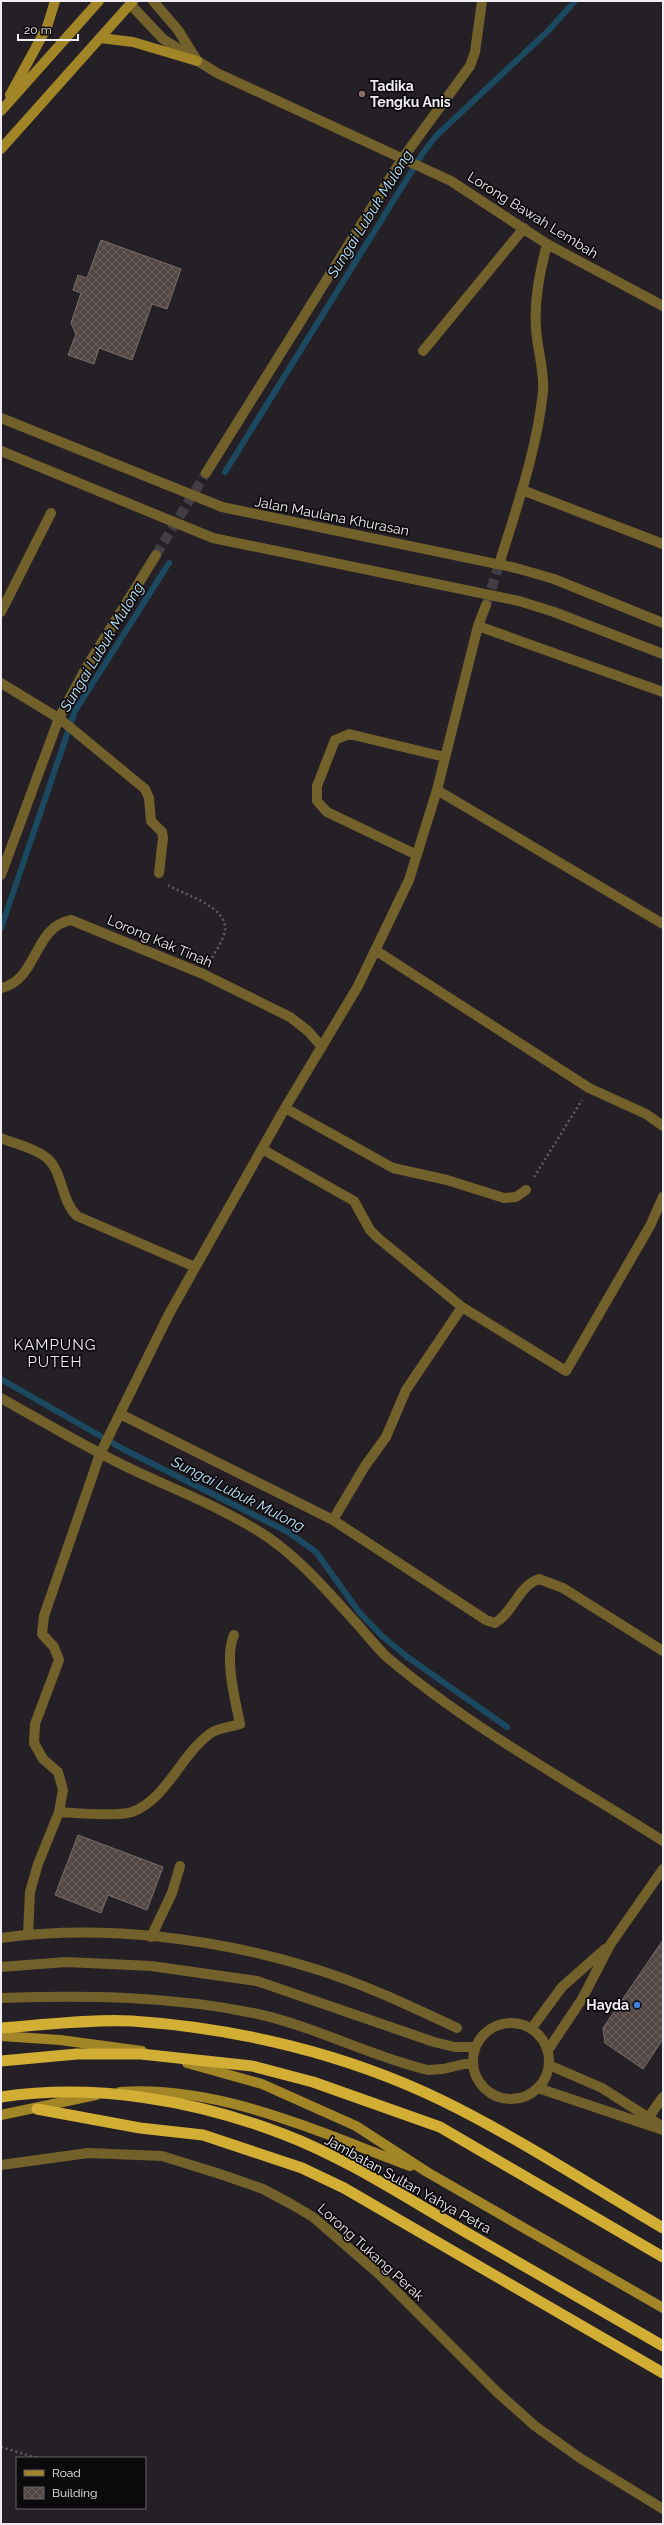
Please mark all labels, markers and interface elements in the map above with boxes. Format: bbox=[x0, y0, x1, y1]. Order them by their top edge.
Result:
scale bar bbox=[18, 16, 78, 42]
text: 20 m bbox=[24, 23, 52, 37]
place label: Tadika Tengku Anis bbox=[370, 78, 451, 110]
marker: Tadika Tengku Anis bbox=[357, 89, 367, 99]
water label: Sungai Lubuk Mulong bbox=[323, 147, 417, 282]
street label: Lorong Bawah Lembah bbox=[465, 168, 601, 262]
street label: Jalan Maulana Khurasan bbox=[253, 493, 411, 539]
water label: Sungai Lubuk Mulong bbox=[56, 579, 148, 716]
street label: Lorong Kak Tinah bbox=[105, 912, 215, 970]
district label: KAMPUNG PUTEH bbox=[14, 1336, 96, 1371]
water label: Sungai Lubuk Mulong bbox=[167, 1452, 308, 1535]
place label: Hayda bbox=[586, 1997, 629, 2013]
marker: Hayda bbox=[632, 2000, 642, 2010]
street label: Jambatan Sultan Yahya Petra bbox=[322, 2132, 494, 2236]
street label: Lorong Tukang Perak bbox=[315, 2200, 428, 2304]
legend bbox=[16, 2457, 146, 2509]
text: Road bbox=[52, 2466, 81, 2480]
text: Building bbox=[52, 2486, 98, 2500]

